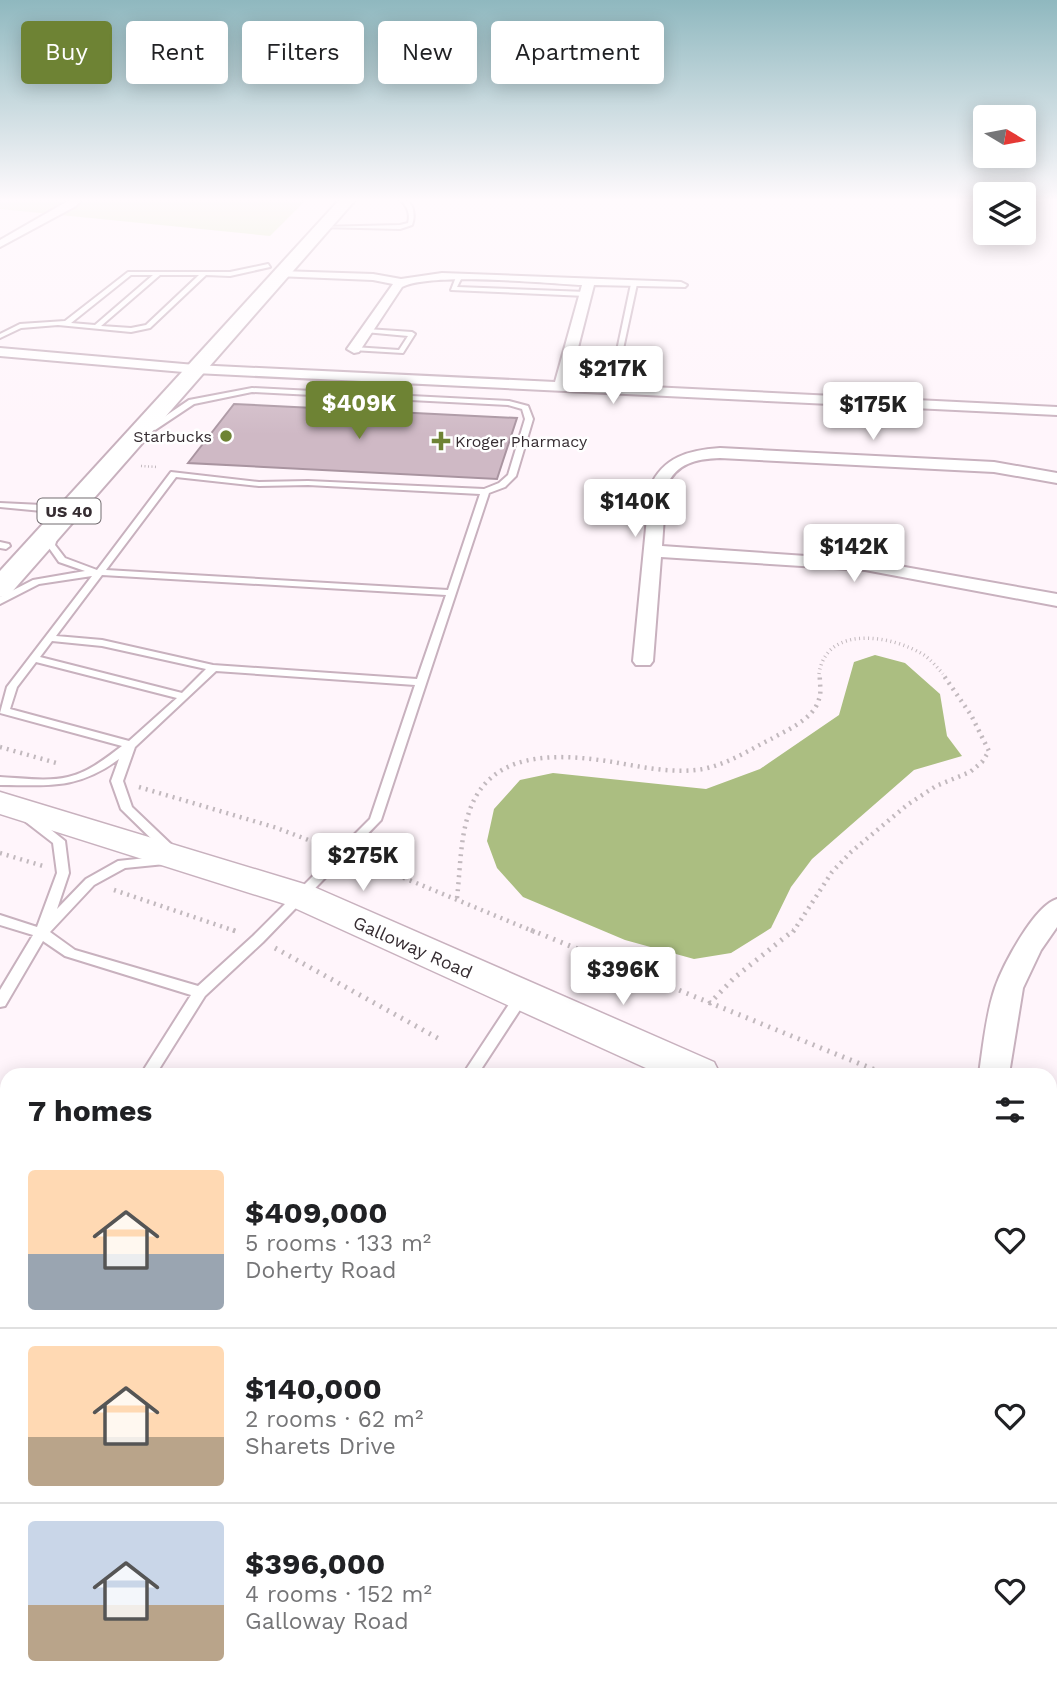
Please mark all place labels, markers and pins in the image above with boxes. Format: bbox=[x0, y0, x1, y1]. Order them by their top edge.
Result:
pin: $217K bbox=[564, 346, 662, 406]
pin: $409K bbox=[310, 382, 408, 441]
pin: $175K bbox=[824, 382, 922, 442]
place label: Starbucks bbox=[133, 427, 212, 446]
marker: Starbucks bbox=[218, 428, 234, 444]
place label: Kroger Pharmacy bbox=[455, 432, 588, 451]
marker: Kroger Pharmacy bbox=[433, 433, 449, 449]
pin: $140K bbox=[586, 480, 684, 539]
pin: $142K bbox=[805, 524, 903, 584]
pin: $275K bbox=[314, 834, 412, 893]
pin: $396K bbox=[574, 948, 672, 1007]

